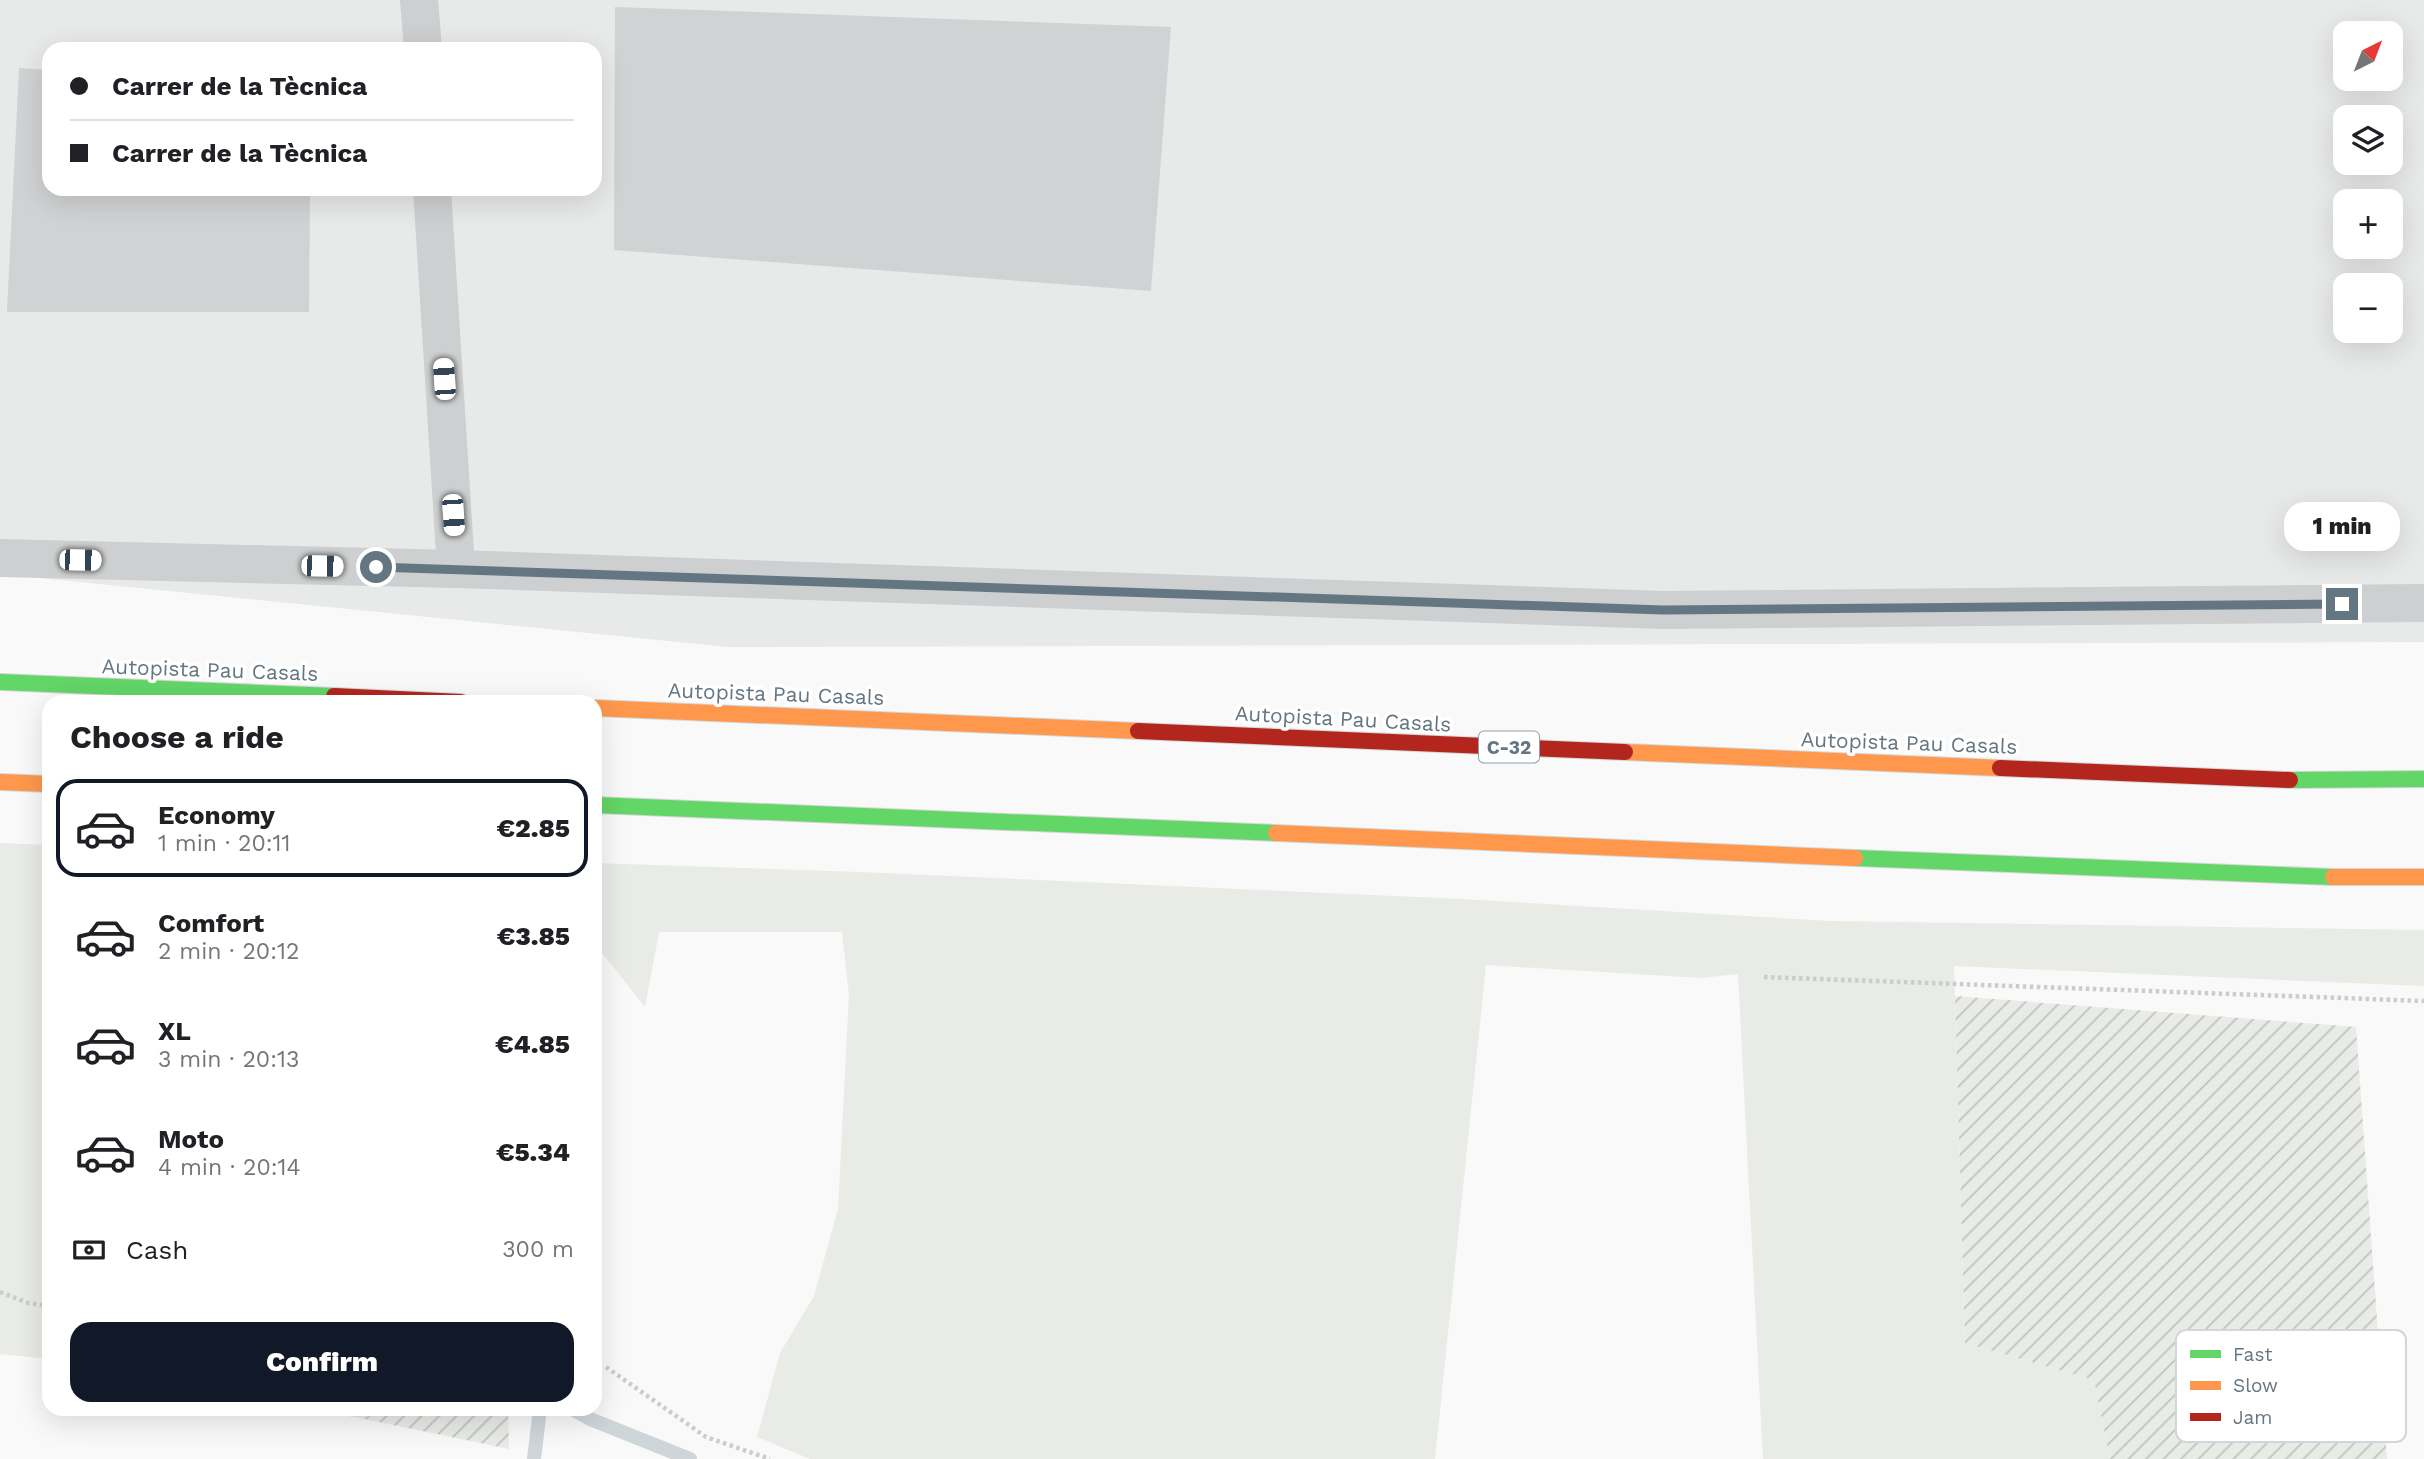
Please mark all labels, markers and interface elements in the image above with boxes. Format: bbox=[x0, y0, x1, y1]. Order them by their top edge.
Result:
north arrow bbox=[2333, 21, 2403, 91]
map controls bbox=[2333, 21, 2403, 343]
text: Carrer de la Tècnica bbox=[112, 71, 367, 101]
button: layers bbox=[2333, 105, 2403, 175]
text: Carrer de la Tècnica bbox=[112, 138, 367, 168]
button: + bbox=[2333, 189, 2403, 259]
button: − bbox=[2333, 273, 2403, 343]
car bbox=[433, 357, 456, 401]
car bbox=[442, 493, 465, 537]
callout: 1 min bbox=[2284, 503, 2400, 552]
text: 1 min bbox=[2312, 513, 2372, 540]
car bbox=[59, 549, 102, 571]
route start bbox=[360, 551, 392, 583]
car bbox=[301, 555, 344, 577]
route end bbox=[2326, 588, 2358, 620]
street label: Autopista Pau Casals bbox=[101, 653, 319, 686]
street label: Autopista Pau Casals bbox=[667, 677, 885, 710]
street label: Autopista Pau Casals bbox=[1234, 700, 1452, 737]
text: Choose a ride bbox=[70, 718, 284, 756]
street label: Autopista Pau Casals bbox=[1800, 726, 2018, 759]
road number: C-32 bbox=[1479, 732, 1539, 762]
icon: car bbox=[74, 797, 137, 860]
text: Economy bbox=[158, 800, 275, 830]
text: €2.85 bbox=[497, 813, 570, 843]
text: 1 min · 20:11 bbox=[158, 830, 290, 857]
icon: car bbox=[74, 905, 137, 968]
text: Comfort bbox=[158, 908, 264, 938]
text: €3.85 bbox=[497, 921, 570, 951]
text: 2 min · 20:12 bbox=[158, 938, 299, 965]
icon: car bbox=[74, 1013, 137, 1076]
text: XL bbox=[158, 1016, 191, 1046]
text: €4.85 bbox=[495, 1029, 570, 1059]
text: 3 min · 20:13 bbox=[158, 1046, 299, 1073]
icon: car bbox=[74, 1121, 137, 1184]
text: Moto bbox=[158, 1124, 224, 1154]
text: €5.34 bbox=[496, 1137, 570, 1167]
text: 4 min · 20:14 bbox=[158, 1154, 301, 1181]
icon: cash bbox=[70, 1231, 108, 1269]
text: Cash bbox=[126, 1235, 188, 1265]
text: 300 m bbox=[502, 1236, 574, 1263]
button: Confirm bbox=[70, 1322, 574, 1402]
legend bbox=[2176, 1330, 2406, 1442]
text: Fast bbox=[2233, 1343, 2272, 1366]
text: Slow bbox=[2233, 1374, 2278, 1397]
text: Jam bbox=[2233, 1406, 2272, 1429]

